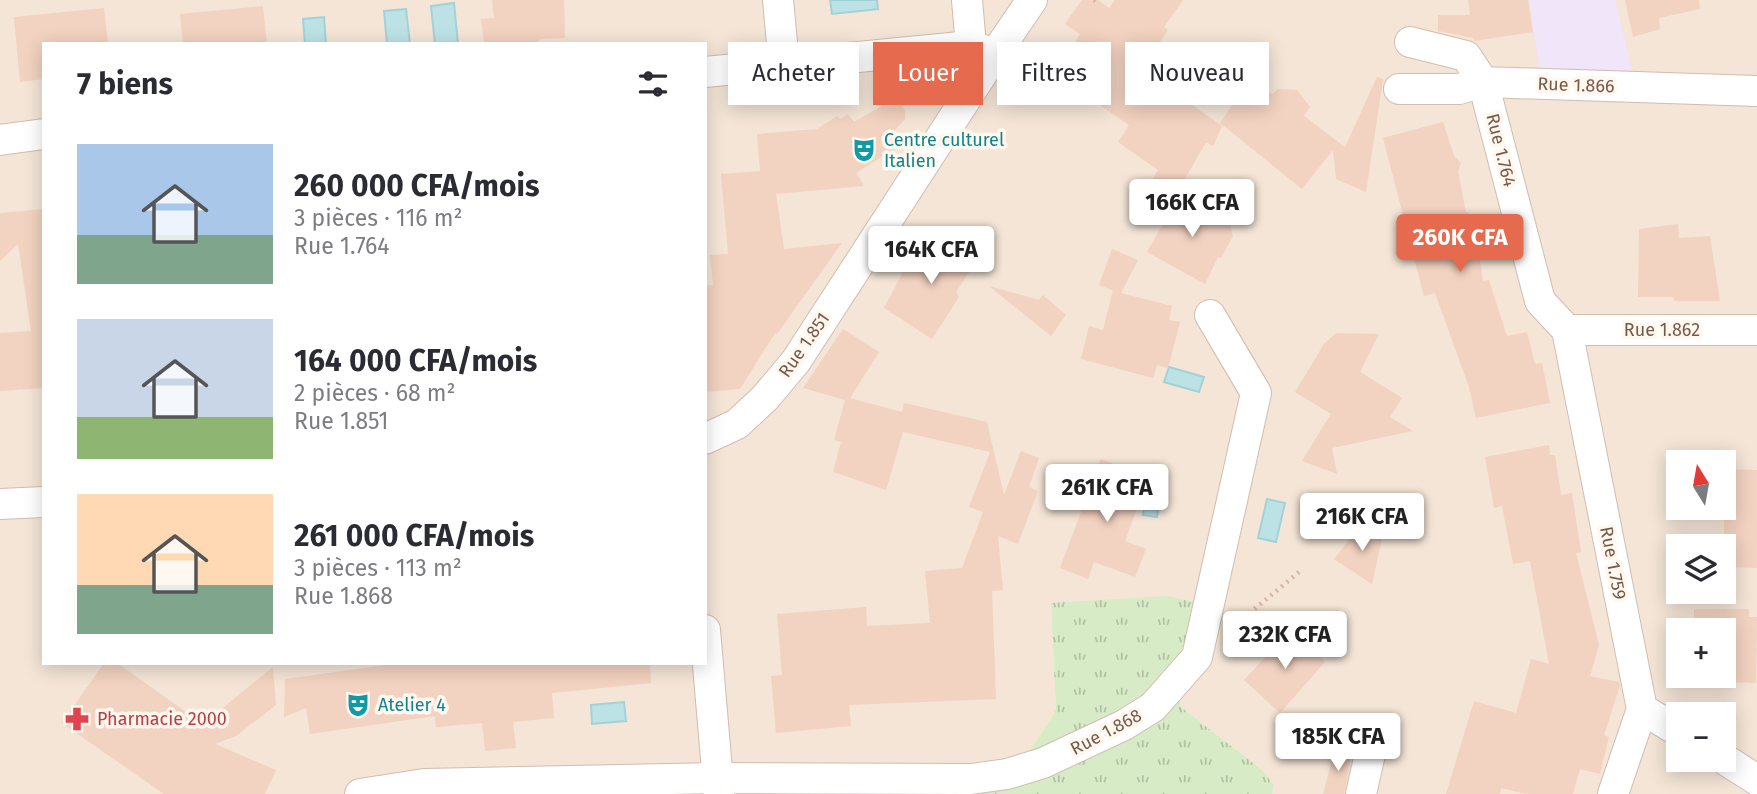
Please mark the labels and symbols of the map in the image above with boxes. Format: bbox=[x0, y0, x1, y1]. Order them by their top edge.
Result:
street label: Rue 1.866 bbox=[1537, 73, 1615, 97]
street label: Rue 1.764 bbox=[1481, 111, 1521, 189]
place label: Centre culturel Italien bbox=[884, 129, 1004, 172]
theatre icon: Centre culturel Italien bbox=[850, 136, 878, 164]
pin: 166K CFA bbox=[1120, 180, 1264, 239]
pin: 260K CFA bbox=[1388, 215, 1532, 274]
pin: 164K CFA bbox=[859, 226, 1003, 286]
street label: Rue 1.851 bbox=[774, 308, 834, 382]
street label: Rue 1.862 bbox=[1624, 319, 1700, 341]
north arrow bbox=[1666, 450, 1736, 520]
pin: 261K CFA bbox=[1035, 464, 1179, 524]
pin: 216K CFA bbox=[1290, 494, 1434, 553]
street label: Rue 1.759 bbox=[1595, 525, 1631, 601]
pin: 232K CFA bbox=[1213, 612, 1357, 671]
theatre icon: Atelier 4 bbox=[344, 691, 372, 719]
place label: Atelier 4 bbox=[378, 694, 446, 716]
street label: Rue 1.868 bbox=[1067, 704, 1145, 760]
pharmacy icon: Pharmacie 2000 bbox=[63, 705, 91, 733]
place label: Pharmacie 2000 bbox=[97, 708, 227, 730]
pin: 185K CFA bbox=[1266, 714, 1410, 773]

